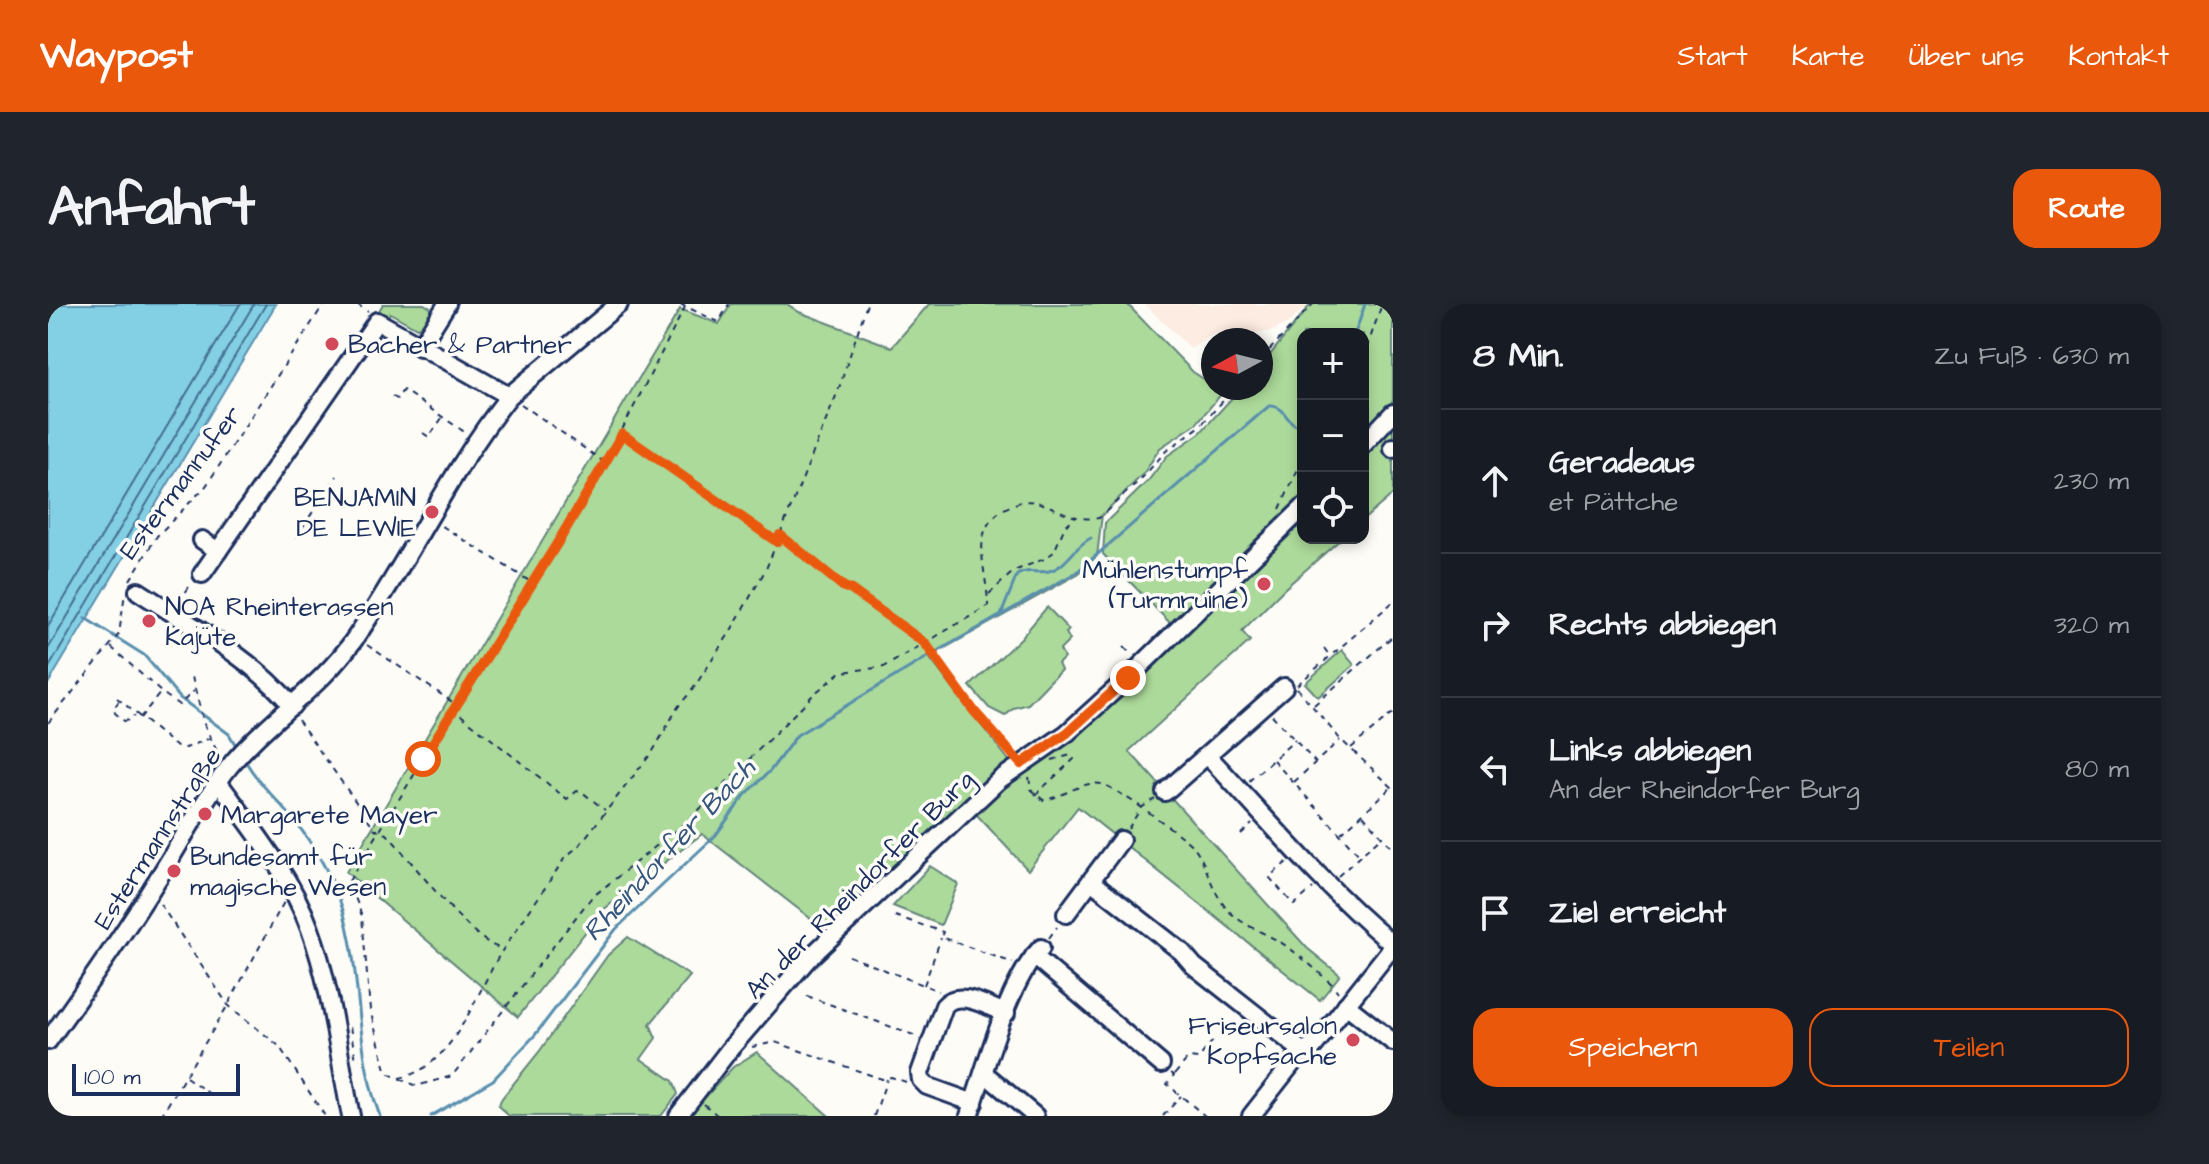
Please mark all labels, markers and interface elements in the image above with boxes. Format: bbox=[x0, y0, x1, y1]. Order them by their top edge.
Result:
text: Waypost bbox=[40, 30, 193, 82]
text: Start bbox=[1677, 37, 1748, 76]
text: Karte bbox=[1792, 37, 1865, 76]
text: Über uns bbox=[1909, 37, 2024, 76]
text: Kontakt bbox=[2068, 37, 2169, 76]
text: Anfahrt bbox=[48, 169, 255, 247]
button: Route bbox=[2013, 169, 2161, 248]
place label: Bacher & Partner bbox=[348, 327, 572, 363]
north arrow bbox=[1201, 328, 1273, 400]
map controls bbox=[1297, 328, 1369, 544]
button: + bbox=[1297, 328, 1369, 400]
text: 8 Min. bbox=[1473, 332, 1564, 380]
marker: Bacher & Partner bbox=[323, 335, 341, 353]
text: Zu Fuß · 630 m bbox=[1934, 338, 2129, 374]
street label: Estermannufer bbox=[111, 398, 251, 567]
button: − bbox=[1297, 400, 1369, 472]
text: Geradeaus bbox=[1549, 442, 1695, 484]
icon: ahead bbox=[1473, 459, 1517, 503]
text: 230 m bbox=[2054, 463, 2129, 499]
button: locate bbox=[1297, 472, 1369, 544]
place label: BENJAMIN DE LEWIE bbox=[294, 480, 416, 546]
text: et Pättche bbox=[1549, 484, 1678, 520]
marker: BENJAMIN DE LEWIE bbox=[423, 503, 441, 521]
place label: Mühlenstumpf (Turmruine) bbox=[1082, 552, 1249, 618]
marker: Mühlenstumpf (Turmruine) bbox=[1255, 575, 1273, 593]
place label: NOA Rheinterassen Kajüte bbox=[165, 589, 394, 655]
icon: right bbox=[1473, 603, 1517, 647]
text: Rechts abbiegen bbox=[1549, 604, 1776, 646]
text: 320 m bbox=[2054, 607, 2129, 643]
marker: NOA Rheinterassen Kajüte bbox=[140, 612, 158, 630]
route end bbox=[1110, 660, 1146, 696]
text: Links abbiegen bbox=[1549, 730, 1751, 772]
street label: Estermannstraße bbox=[85, 740, 230, 937]
route start bbox=[405, 741, 441, 777]
icon: left bbox=[1473, 747, 1517, 791]
water label: Rheindorfer Bach bbox=[574, 749, 765, 950]
text: 80 m bbox=[2065, 751, 2129, 787]
street label: An der Rheindorfer Burg bbox=[737, 762, 984, 1009]
text: An der Rheindorfer Burg bbox=[1549, 772, 1860, 808]
place label: Margarete Mayer bbox=[221, 797, 438, 835]
marker: Margarete Mayer bbox=[196, 805, 214, 823]
place label: Bundesamt für magische Wesen bbox=[190, 839, 386, 907]
marker: Bundesamt für magische Wesen bbox=[165, 862, 183, 880]
icon: arrive bbox=[1473, 891, 1517, 935]
text: Ziel erreicht bbox=[1549, 892, 1726, 934]
place label: Friseursalon Kopfsache bbox=[1188, 1008, 1337, 1074]
button: Speichern bbox=[1473, 1008, 1793, 1087]
button: Teilen bbox=[1809, 1008, 2129, 1087]
marker: Friseursalon Kopfsache bbox=[1344, 1031, 1362, 1049]
scale bar bbox=[72, 1060, 240, 1096]
text: 100 m bbox=[84, 1062, 141, 1093]

